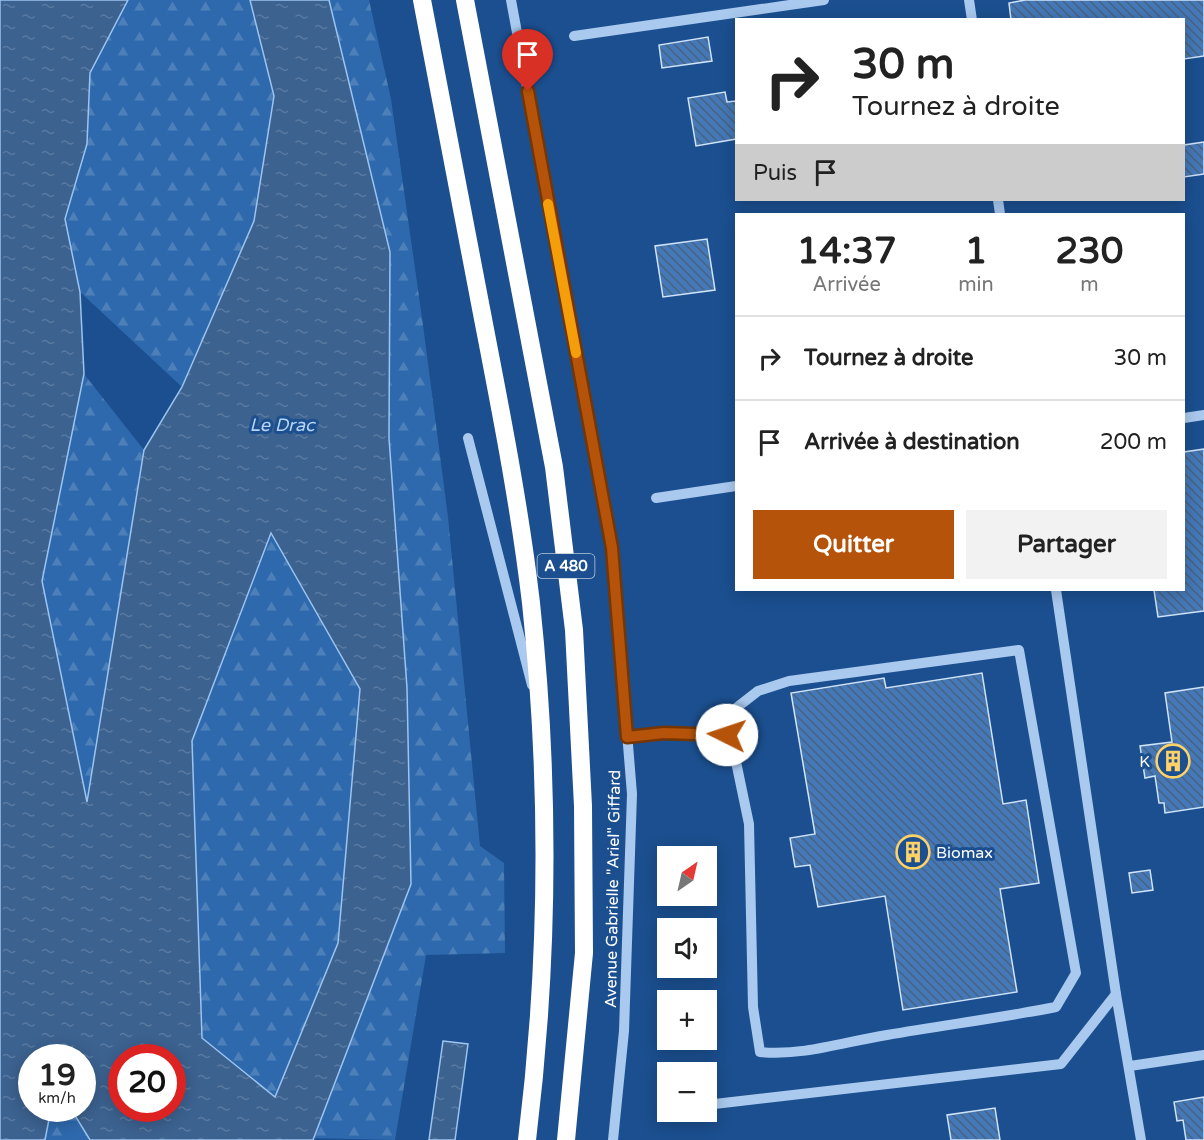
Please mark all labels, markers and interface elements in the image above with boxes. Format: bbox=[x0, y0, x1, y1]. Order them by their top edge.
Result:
pin bbox=[502, 29, 553, 91]
icon: arrive bbox=[511, 38, 544, 71]
text: 30 m bbox=[852, 39, 954, 90]
icon: right bbox=[753, 42, 831, 120]
text: Tournez à droite bbox=[852, 90, 1060, 123]
icon: arrive bbox=[809, 156, 842, 189]
text: Puis bbox=[753, 160, 797, 186]
text: 14:37 bbox=[797, 230, 897, 273]
text: 1 bbox=[965, 230, 987, 273]
text: 230 bbox=[1055, 230, 1123, 273]
text: Arrivée bbox=[813, 273, 881, 297]
text: min bbox=[958, 273, 994, 297]
text: m bbox=[1080, 273, 1099, 297]
icon: right bbox=[753, 342, 786, 375]
text: Tournez à droite bbox=[804, 345, 973, 371]
text: 30 m bbox=[1113, 345, 1167, 371]
water label: Le Drac bbox=[249, 414, 317, 436]
icon: arrive bbox=[753, 426, 786, 459]
text: Arrivée à destination bbox=[804, 429, 1020, 455]
text: 200 m bbox=[1100, 429, 1167, 455]
button: Quitter bbox=[753, 510, 954, 579]
button: Partager bbox=[966, 510, 1167, 579]
road number: A 480 bbox=[538, 554, 594, 578]
position arrow bbox=[695, 703, 759, 767]
building icon: K bbox=[1155, 743, 1191, 779]
place label: K bbox=[1139, 752, 1150, 772]
street label: Avenue Gabrielle "Ariel" Giffard bbox=[601, 770, 625, 1008]
building icon: Biomax bbox=[895, 834, 931, 870]
place label: Biomax bbox=[936, 843, 993, 863]
north arrow bbox=[657, 846, 717, 906]
map controls bbox=[657, 846, 717, 1122]
button: sound bbox=[657, 918, 717, 978]
button: + bbox=[657, 990, 717, 1050]
speed limit sign: 20 bbox=[108, 1044, 186, 1122]
text: 19 bbox=[38, 1057, 76, 1094]
button: − bbox=[657, 1062, 717, 1122]
text: km/h bbox=[38, 1089, 76, 1107]

